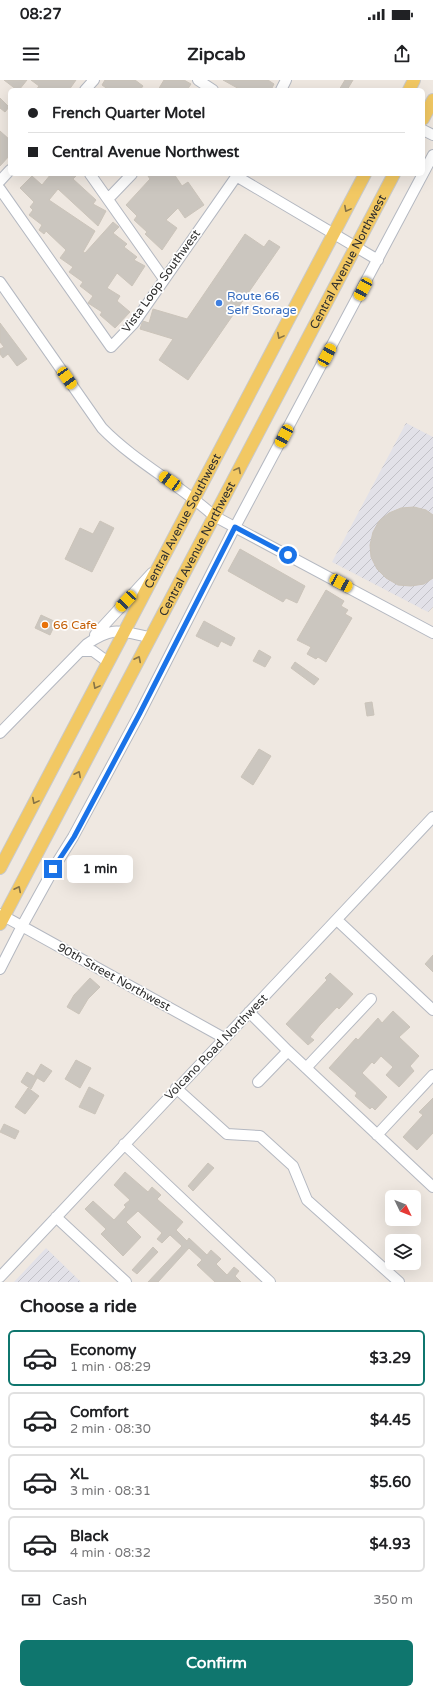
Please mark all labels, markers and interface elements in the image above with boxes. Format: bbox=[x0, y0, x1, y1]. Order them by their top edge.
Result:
text: 08:27 bbox=[20, 5, 62, 23]
icon: menu bbox=[20, 43, 42, 65]
text: Zipcab bbox=[187, 43, 246, 65]
icon: share bbox=[391, 43, 413, 65]
text: French Quarter Motel bbox=[52, 104, 205, 122]
text: Central Avenue Northwest bbox=[52, 143, 239, 161]
street label: Central Avenue Northwest bbox=[307, 192, 389, 331]
one-way arrow bbox=[344, 204, 352, 212]
street label: Vista Loop Southwest bbox=[119, 226, 203, 335]
car bbox=[352, 276, 374, 302]
place label: Route 66 Self Storage bbox=[227, 289, 297, 317]
marker: Route 66 Self Storage bbox=[214, 298, 224, 308]
one-way arrow bbox=[277, 332, 285, 339]
car bbox=[316, 342, 338, 368]
car bbox=[55, 365, 79, 391]
car bbox=[273, 423, 295, 449]
street label: Central Avenue Southwest bbox=[141, 451, 224, 591]
one-way arrow bbox=[234, 466, 241, 474]
car bbox=[157, 469, 183, 493]
street label: Central Avenue Northwest bbox=[156, 479, 238, 618]
route start bbox=[279, 546, 297, 564]
car bbox=[328, 572, 354, 594]
car bbox=[113, 588, 139, 614]
place label: 66 Cafe bbox=[53, 618, 97, 632]
marker: 66 Cafe bbox=[40, 620, 50, 630]
one-way arrow bbox=[133, 655, 141, 663]
one-way arrow bbox=[93, 682, 100, 690]
one-way arrow bbox=[73, 771, 81, 778]
one-way arrow bbox=[32, 797, 40, 805]
callout: 1 min bbox=[67, 855, 133, 883]
route end bbox=[44, 860, 62, 878]
text: 1 min bbox=[83, 861, 117, 877]
one-way arrow bbox=[13, 886, 21, 894]
street label: 90th Street Northwest bbox=[55, 940, 173, 1014]
street label: Volcano Road Northwest bbox=[162, 991, 271, 1103]
north arrow bbox=[385, 1190, 421, 1226]
map controls bbox=[385, 1190, 421, 1270]
button: layers bbox=[385, 1234, 421, 1270]
text: Choose a ride bbox=[20, 1295, 137, 1317]
icon: car bbox=[22, 1340, 58, 1376]
text: Economy bbox=[70, 1341, 136, 1359]
text: $3.29 bbox=[370, 1349, 411, 1367]
text: 1 min · 08:29 bbox=[70, 1359, 151, 1375]
icon: car bbox=[22, 1402, 58, 1438]
text: Comfort bbox=[70, 1403, 129, 1421]
text: $4.45 bbox=[370, 1411, 411, 1429]
text: 2 min · 08:30 bbox=[70, 1421, 151, 1437]
icon: car bbox=[22, 1464, 58, 1500]
text: XL bbox=[70, 1465, 89, 1483]
text: $5.60 bbox=[370, 1473, 411, 1491]
text: 3 min · 08:31 bbox=[70, 1483, 151, 1499]
icon: car bbox=[22, 1526, 58, 1562]
text: Black bbox=[70, 1527, 109, 1545]
text: $4.93 bbox=[370, 1535, 411, 1553]
text: 4 min · 08:32 bbox=[70, 1545, 151, 1561]
icon: cash bbox=[20, 1589, 42, 1611]
text: Cash bbox=[52, 1591, 87, 1609]
text: 350 m bbox=[373, 1592, 413, 1608]
button: Confirm bbox=[20, 1640, 413, 1686]

